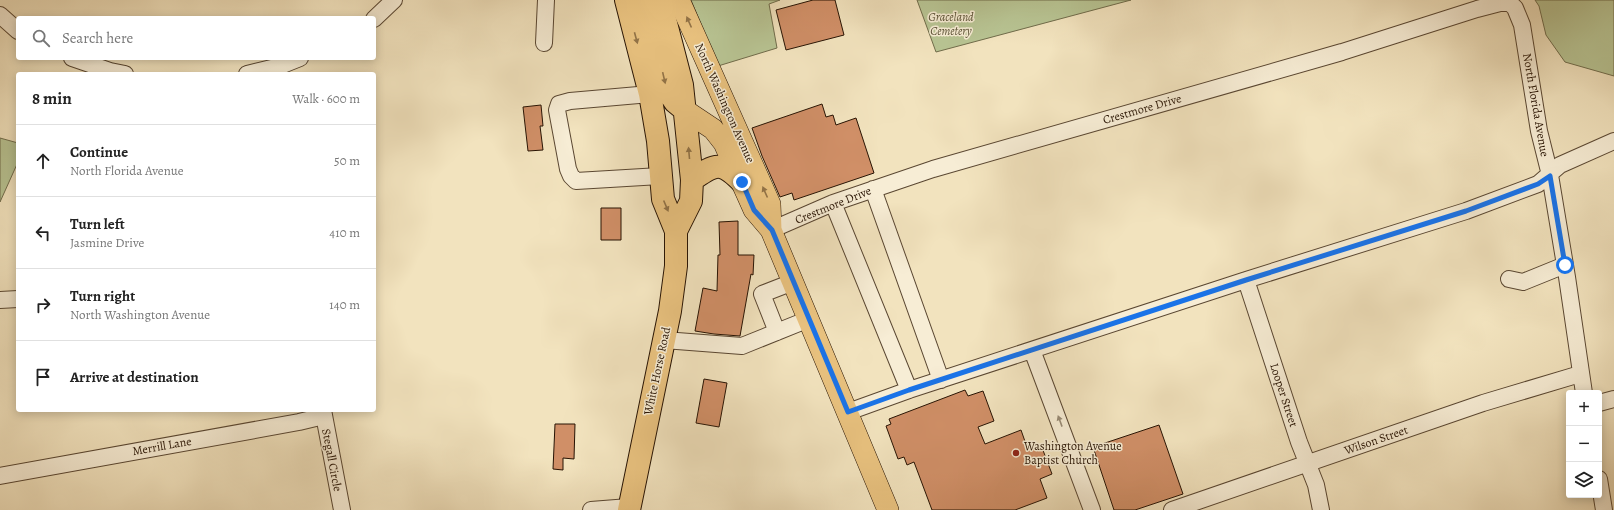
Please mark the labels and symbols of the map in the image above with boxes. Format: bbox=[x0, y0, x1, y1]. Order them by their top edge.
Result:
park label: Graceland Cemetery bbox=[928, 9, 974, 39]
one-way arrow bbox=[686, 16, 692, 27]
one-way arrow bbox=[633, 32, 639, 44]
street label: North Washington Avenue bbox=[691, 41, 759, 165]
street label: North Florida Avenue bbox=[1519, 52, 1553, 158]
one-way arrow bbox=[662, 72, 668, 85]
street label: Crestmore Drive bbox=[1101, 90, 1183, 128]
one-way arrow bbox=[686, 147, 693, 159]
route end bbox=[733, 173, 751, 191]
street label: Crestmore Drive bbox=[792, 182, 874, 228]
one-way arrow bbox=[761, 185, 767, 197]
one-way arrow bbox=[663, 201, 669, 213]
route start bbox=[1556, 256, 1574, 274]
street label: White Horse Road bbox=[640, 325, 674, 417]
street label: Looper Street bbox=[1266, 361, 1302, 429]
one-way arrow bbox=[1056, 414, 1062, 426]
street label: Wilson Street bbox=[1341, 422, 1410, 459]
street label: Stegall Circle bbox=[318, 427, 346, 493]
street label: Merrill Lane bbox=[131, 433, 193, 459]
place label: Washington Avenue Baptist Church bbox=[1023, 438, 1122, 468]
marker: Washington Avenue Baptist Church bbox=[1011, 448, 1021, 458]

